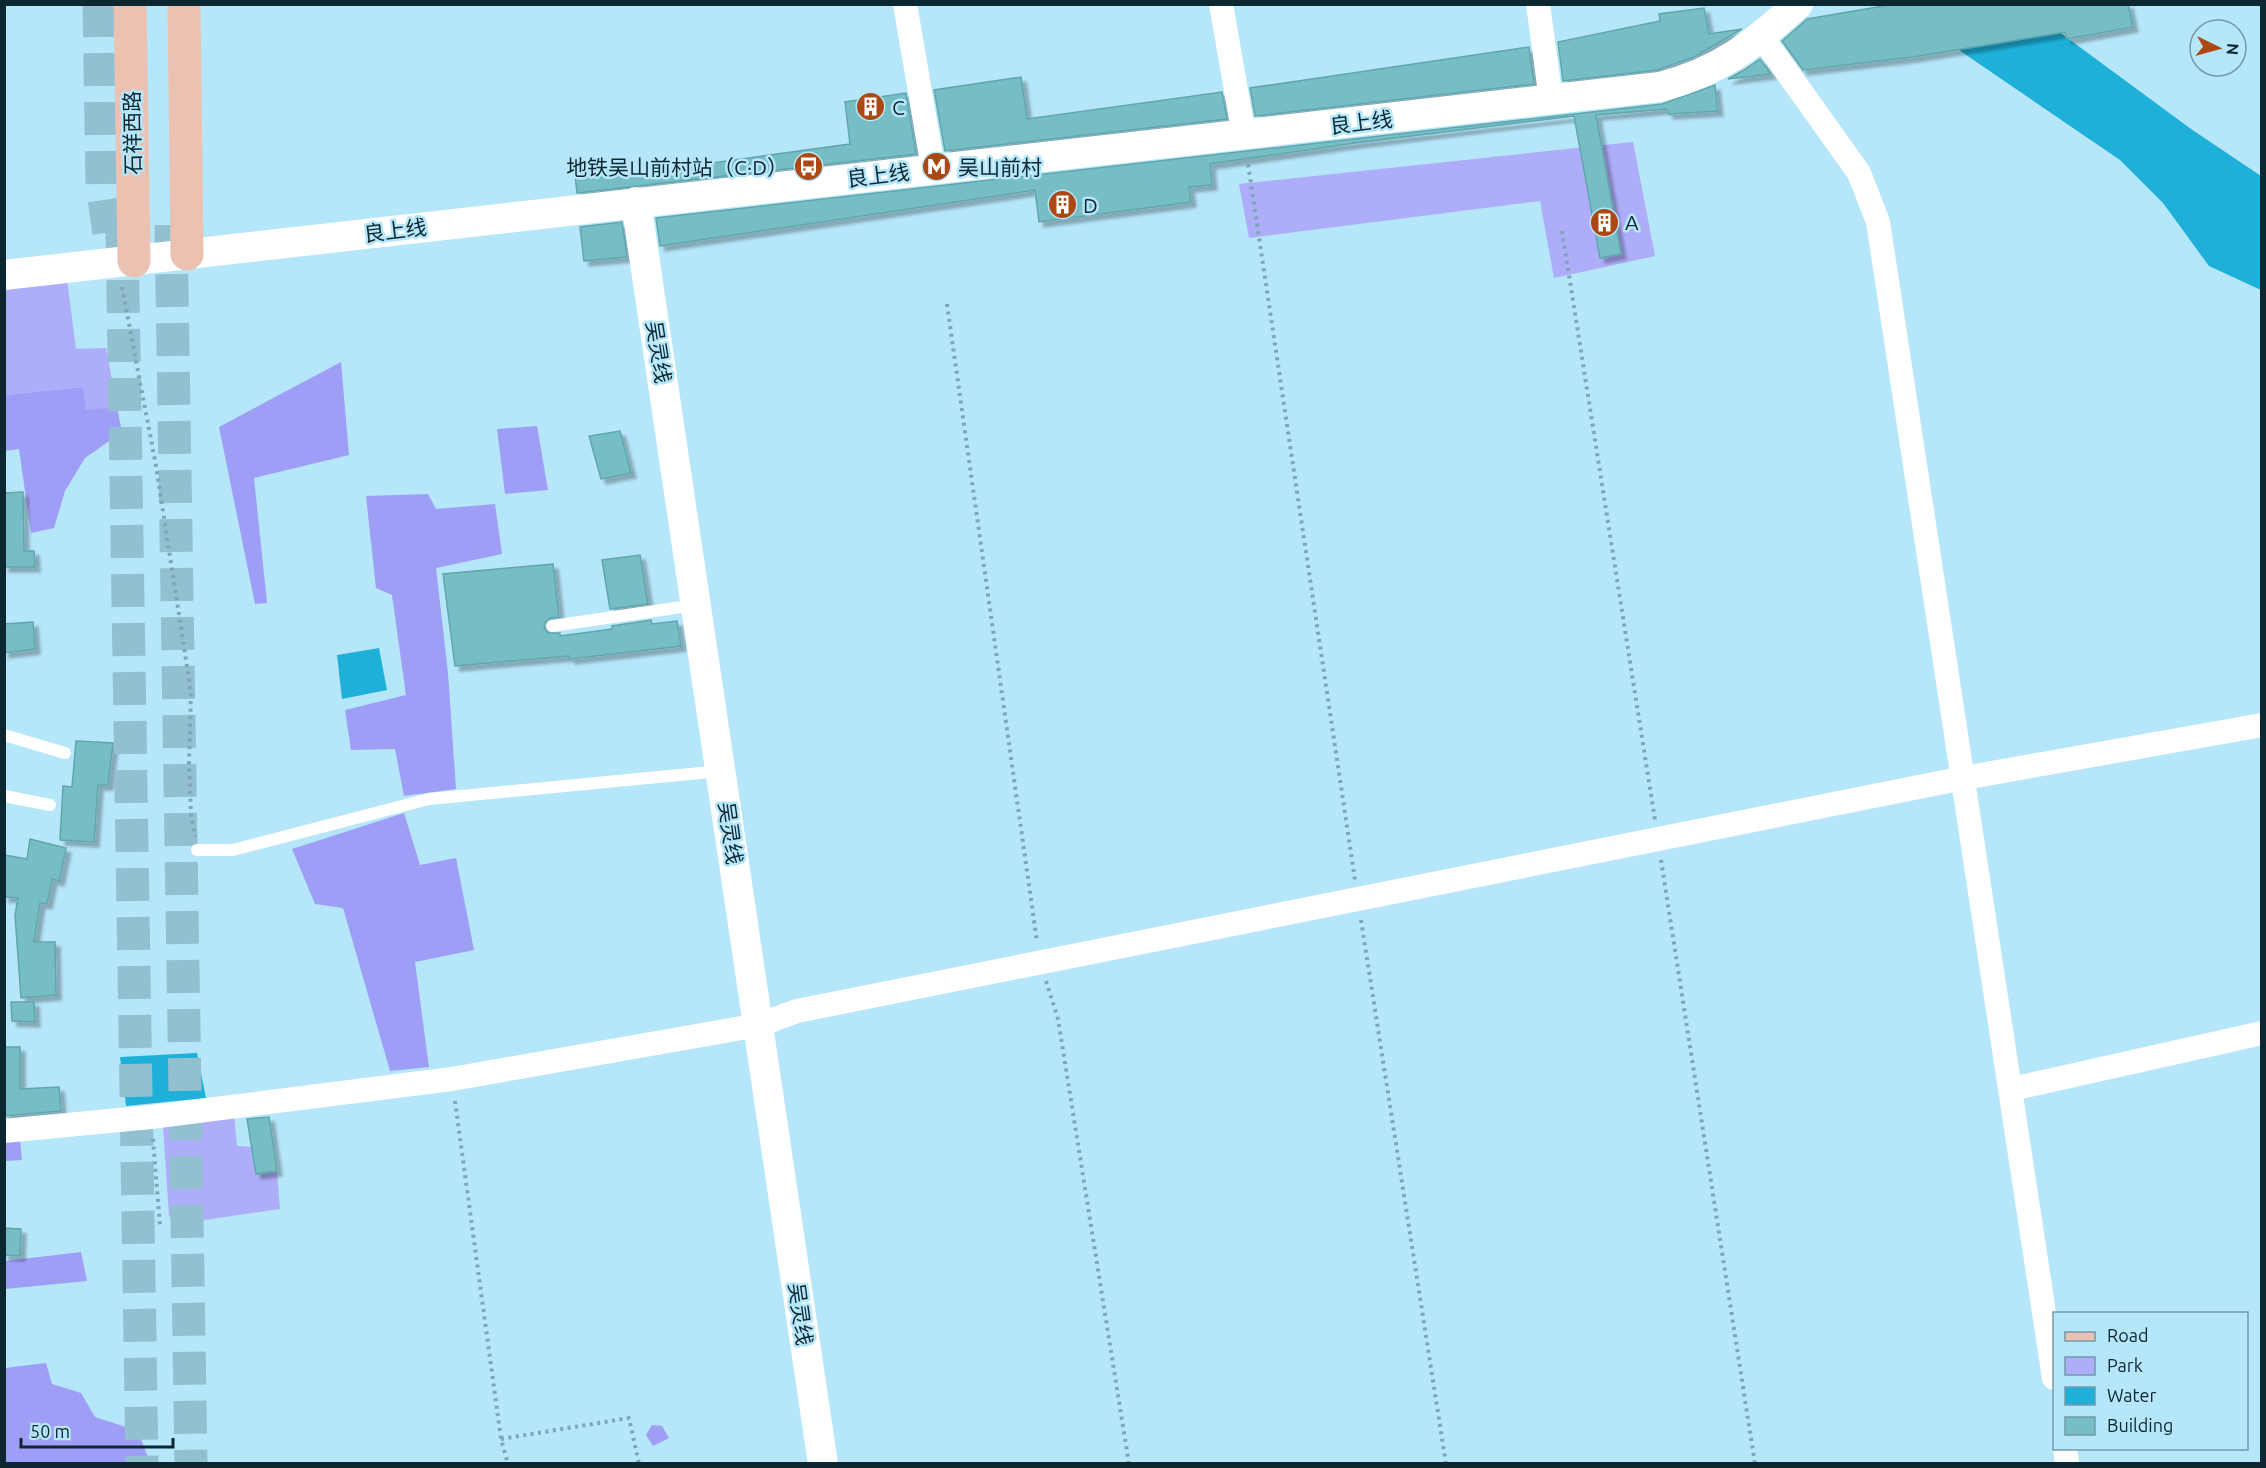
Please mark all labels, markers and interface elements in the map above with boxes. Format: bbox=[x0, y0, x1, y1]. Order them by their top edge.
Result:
north arrow bbox=[2188, 18, 2248, 78]
text: N bbox=[2223, 43, 2242, 56]
street label: 石祥西路 bbox=[119, 91, 145, 175]
building icon: C bbox=[855, 91, 887, 123]
place label: C bbox=[892, 95, 905, 119]
street label: 良上线 bbox=[1328, 106, 1394, 138]
bus stop icon: 地铁吴山前村站（C·D） bbox=[793, 151, 825, 183]
metro station icon: 吴山前村 bbox=[921, 151, 953, 183]
place label: 地铁吴山前村站（C·D） bbox=[566, 155, 788, 179]
place label: 吴山前村 bbox=[958, 155, 1042, 179]
street label: 良上线 bbox=[845, 159, 911, 191]
building icon: D bbox=[1046, 189, 1078, 221]
place label: D bbox=[1083, 193, 1098, 217]
building icon: A bbox=[1588, 206, 1620, 238]
place label: A bbox=[1625, 210, 1639, 234]
street label: 良上线 bbox=[362, 214, 428, 246]
street label: 吴灵线 bbox=[642, 319, 676, 385]
street label: 吴灵线 bbox=[715, 800, 747, 866]
street label: 吴灵线 bbox=[785, 1281, 817, 1347]
legend bbox=[2053, 1312, 2248, 1450]
text: Road bbox=[2107, 1325, 2149, 1345]
text: Park bbox=[2107, 1355, 2143, 1375]
text: Water bbox=[2107, 1385, 2157, 1405]
scale bar bbox=[21, 1411, 172, 1449]
text: Building bbox=[2107, 1415, 2173, 1435]
text: 50 m bbox=[30, 1421, 70, 1441]

